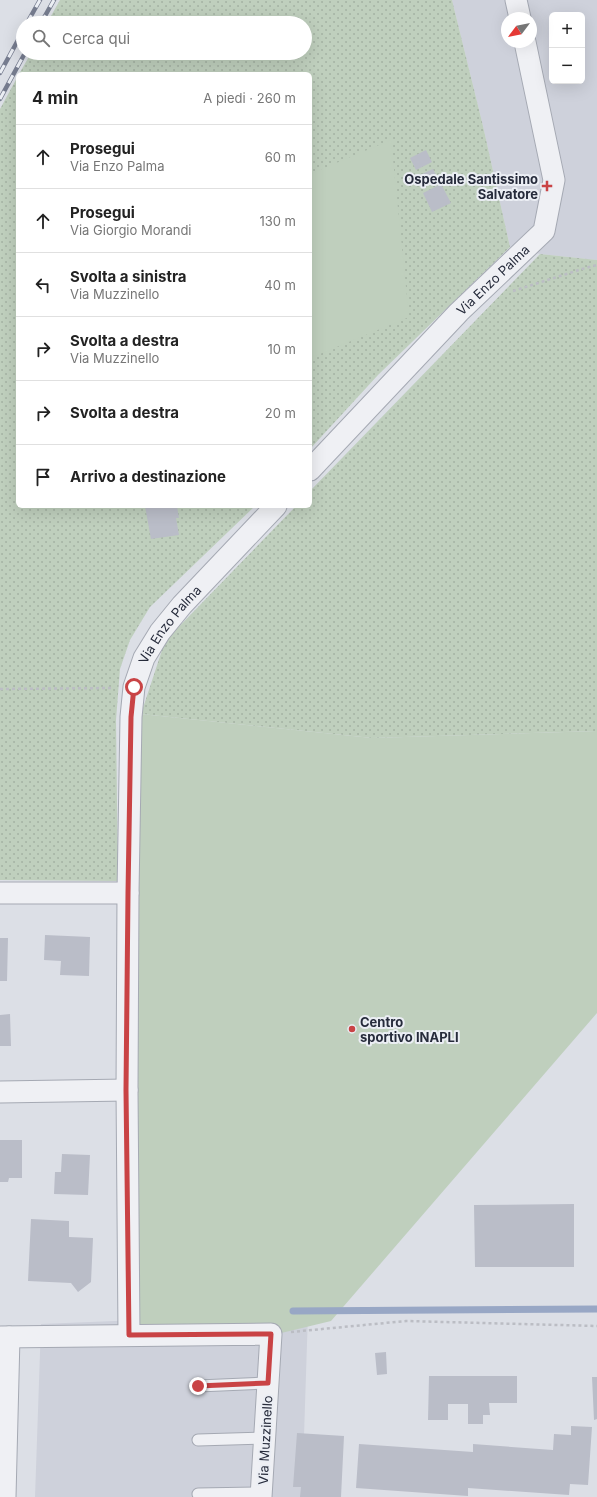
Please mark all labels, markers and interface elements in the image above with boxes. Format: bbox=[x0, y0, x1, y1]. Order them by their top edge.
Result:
north arrow bbox=[501, 12, 537, 48]
map controls bbox=[549, 12, 585, 84]
button: + bbox=[549, 12, 585, 48]
search box bbox=[16, 16, 312, 60]
icon: search bbox=[30, 27, 52, 49]
text: Cerca qui bbox=[62, 29, 130, 48]
button: − bbox=[549, 48, 585, 84]
text: 4 min bbox=[32, 88, 78, 108]
text: A piedi · 260 m bbox=[203, 90, 296, 106]
text: Prosegui bbox=[70, 139, 135, 158]
icon: ahead bbox=[32, 146, 54, 168]
text: 60 m bbox=[265, 149, 296, 165]
text: Via Enzo Palma bbox=[70, 158, 164, 174]
place label: Ospedale Santissimo Salvatore bbox=[404, 171, 538, 202]
marker: Ospedale Santissimo Salvatore bbox=[541, 180, 553, 192]
text: Prosegui bbox=[70, 203, 135, 222]
icon: ahead bbox=[32, 210, 54, 232]
text: 130 m bbox=[259, 213, 296, 229]
text: Via Giorgio Morandi bbox=[70, 222, 192, 238]
street label: Via Enzo Palma bbox=[453, 241, 533, 318]
text: Svolta a sinistra bbox=[70, 267, 187, 286]
icon: left bbox=[32, 274, 54, 296]
text: 40 m bbox=[264, 277, 296, 293]
text: Via Muzzinello bbox=[70, 286, 159, 302]
text: Svolta a destra bbox=[70, 331, 179, 350]
icon: right bbox=[32, 338, 54, 360]
text: 10 m bbox=[267, 341, 296, 357]
text: Via Muzzinello bbox=[70, 350, 159, 366]
icon: right bbox=[32, 402, 54, 424]
text: Svolta a destra bbox=[70, 403, 179, 422]
text: 20 m bbox=[265, 405, 296, 421]
icon: arrive bbox=[32, 466, 54, 488]
text: Arrivo a destinazione bbox=[70, 467, 226, 486]
street label: Via Enzo Palma bbox=[135, 582, 204, 665]
route start bbox=[125, 678, 143, 696]
place label: Centro sportivo INAPLI bbox=[360, 1014, 459, 1045]
marker: Centro sportivo INAPLI bbox=[347, 1024, 357, 1034]
route end bbox=[189, 1377, 207, 1395]
street label: Via Muzzinello bbox=[255, 1395, 275, 1485]

